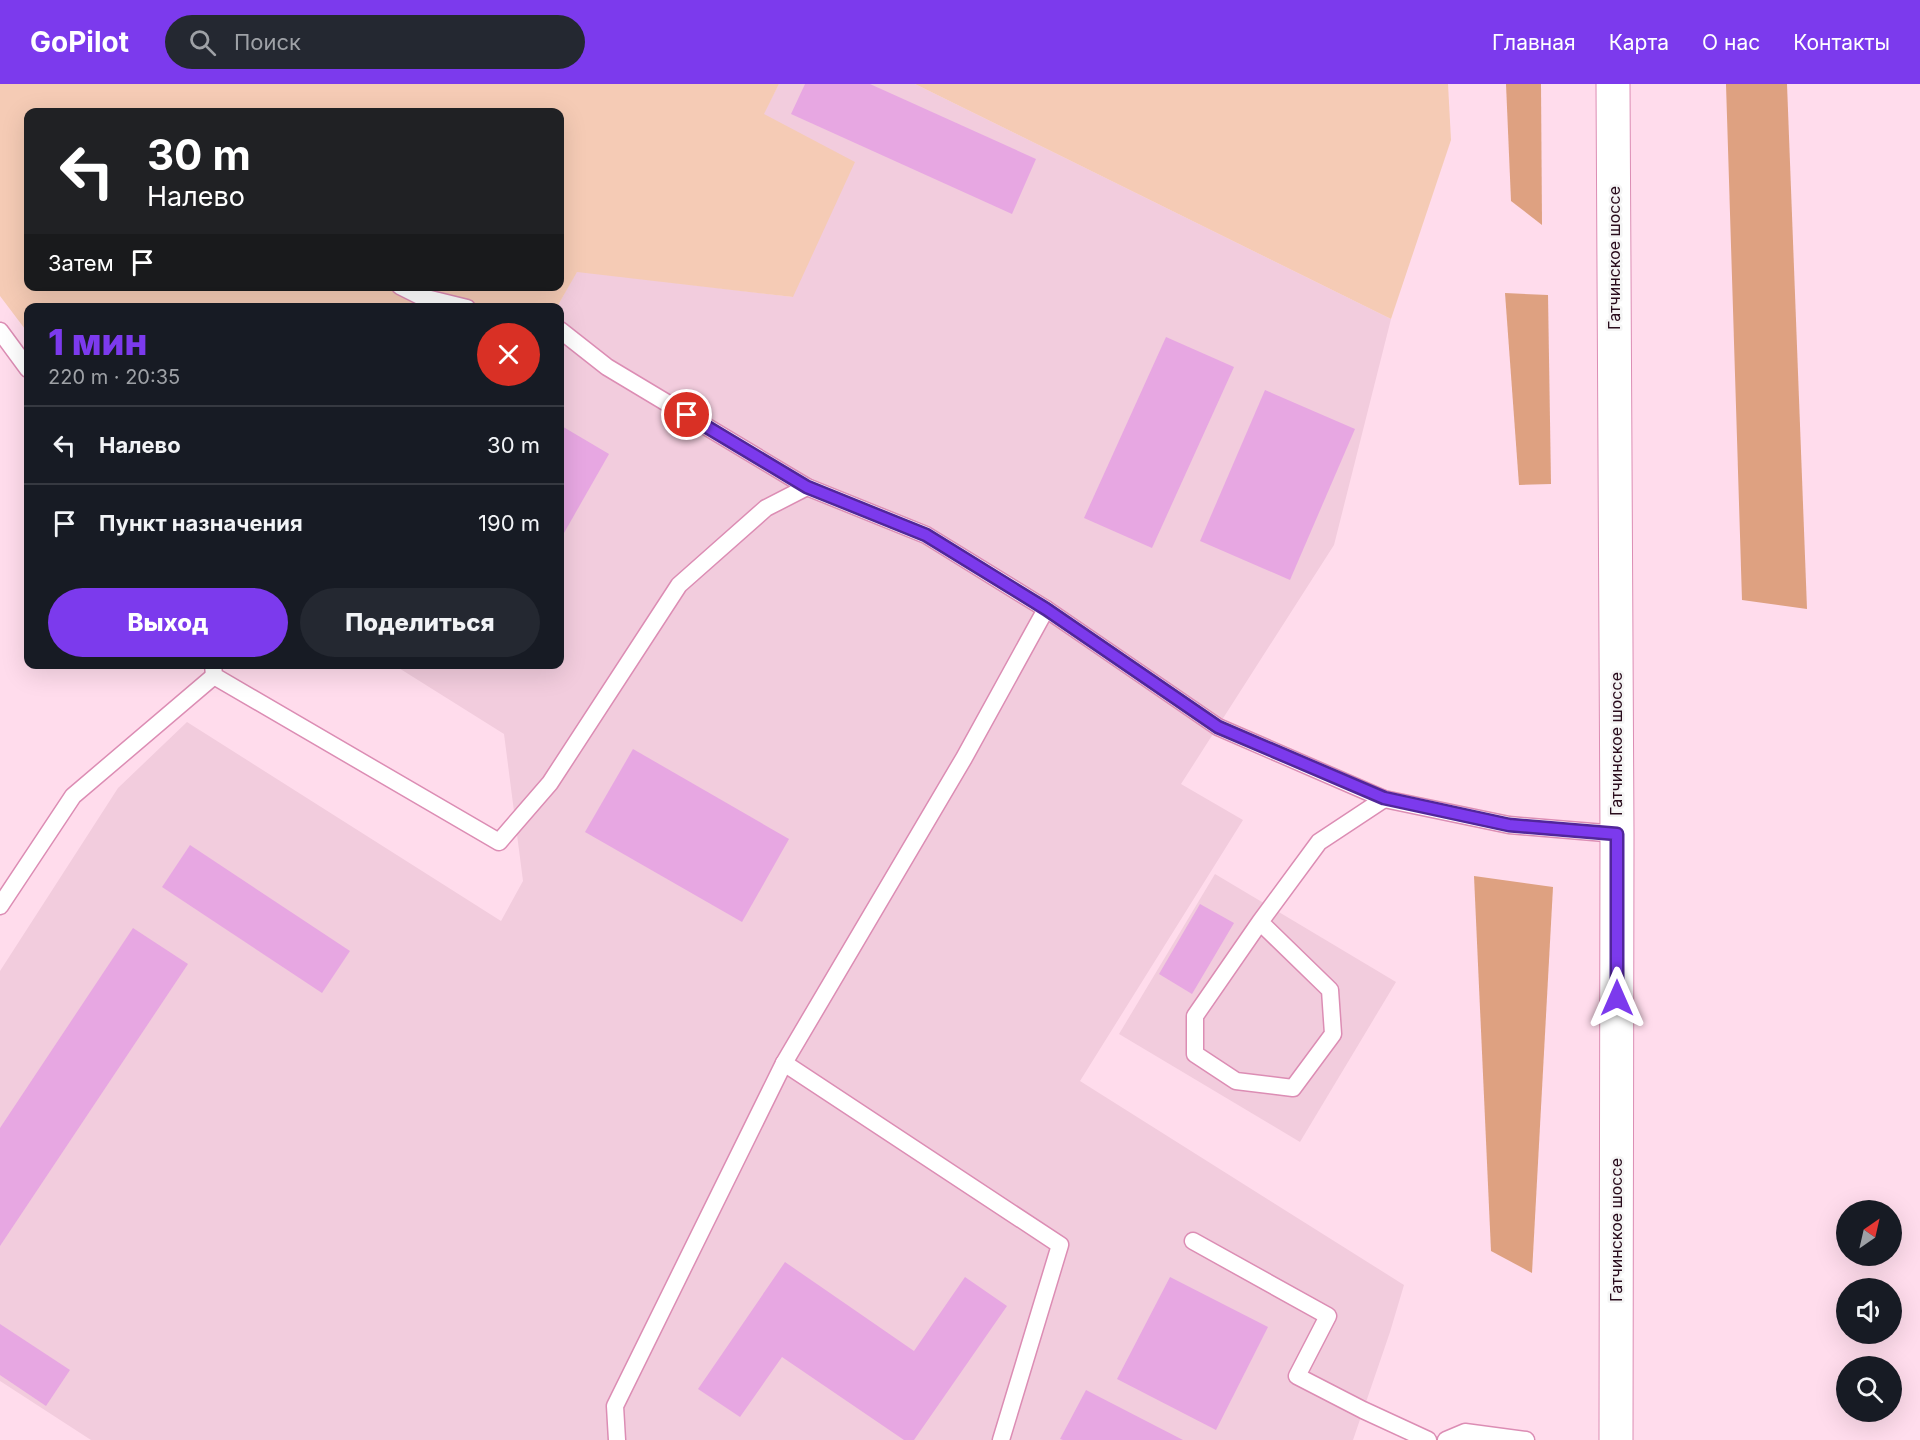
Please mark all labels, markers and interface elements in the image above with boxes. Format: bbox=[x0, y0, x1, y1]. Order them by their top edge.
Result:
search box bbox=[165, 15, 585, 69]
text: GoPilot bbox=[30, 25, 129, 59]
icon: search bbox=[186, 26, 219, 59]
text: Поиск bbox=[234, 29, 301, 55]
text: Главная bbox=[1492, 30, 1576, 55]
text: Карта bbox=[1609, 30, 1669, 55]
text: О нас bbox=[1702, 30, 1760, 55]
text: Контакты bbox=[1793, 30, 1890, 55]
text: 30 m bbox=[147, 129, 251, 180]
icon: left bbox=[48, 132, 126, 210]
text: Налево bbox=[147, 180, 245, 213]
street label: Гатчинское шоссе bbox=[1604, 186, 1624, 330]
icon: arrive bbox=[126, 246, 159, 279]
text: Затем bbox=[48, 250, 114, 276]
text: 1 мин bbox=[48, 320, 147, 364]
button: close bbox=[477, 323, 540, 386]
text: 220 m · 20:35 bbox=[48, 365, 180, 389]
pin bbox=[661, 389, 712, 440]
icon: arrive bbox=[670, 398, 703, 431]
icon: left bbox=[48, 429, 81, 462]
text: Налево bbox=[99, 432, 181, 458]
text: 30 m bbox=[487, 432, 540, 458]
icon: arrive bbox=[48, 507, 81, 540]
text: Пункт назначения bbox=[99, 510, 303, 536]
text: 190 m bbox=[478, 510, 540, 536]
button: Выход bbox=[48, 588, 288, 657]
button: Поделиться bbox=[300, 588, 540, 657]
street label: Гатчинское шоссе bbox=[1606, 672, 1626, 816]
position arrow bbox=[1585, 966, 1649, 1030]
street label: Гатчинское шоссе bbox=[1606, 1158, 1626, 1302]
north arrow bbox=[1836, 1200, 1902, 1266]
map controls bbox=[1836, 1200, 1902, 1422]
button: sound bbox=[1836, 1278, 1902, 1344]
button: search bbox=[1836, 1356, 1902, 1422]

